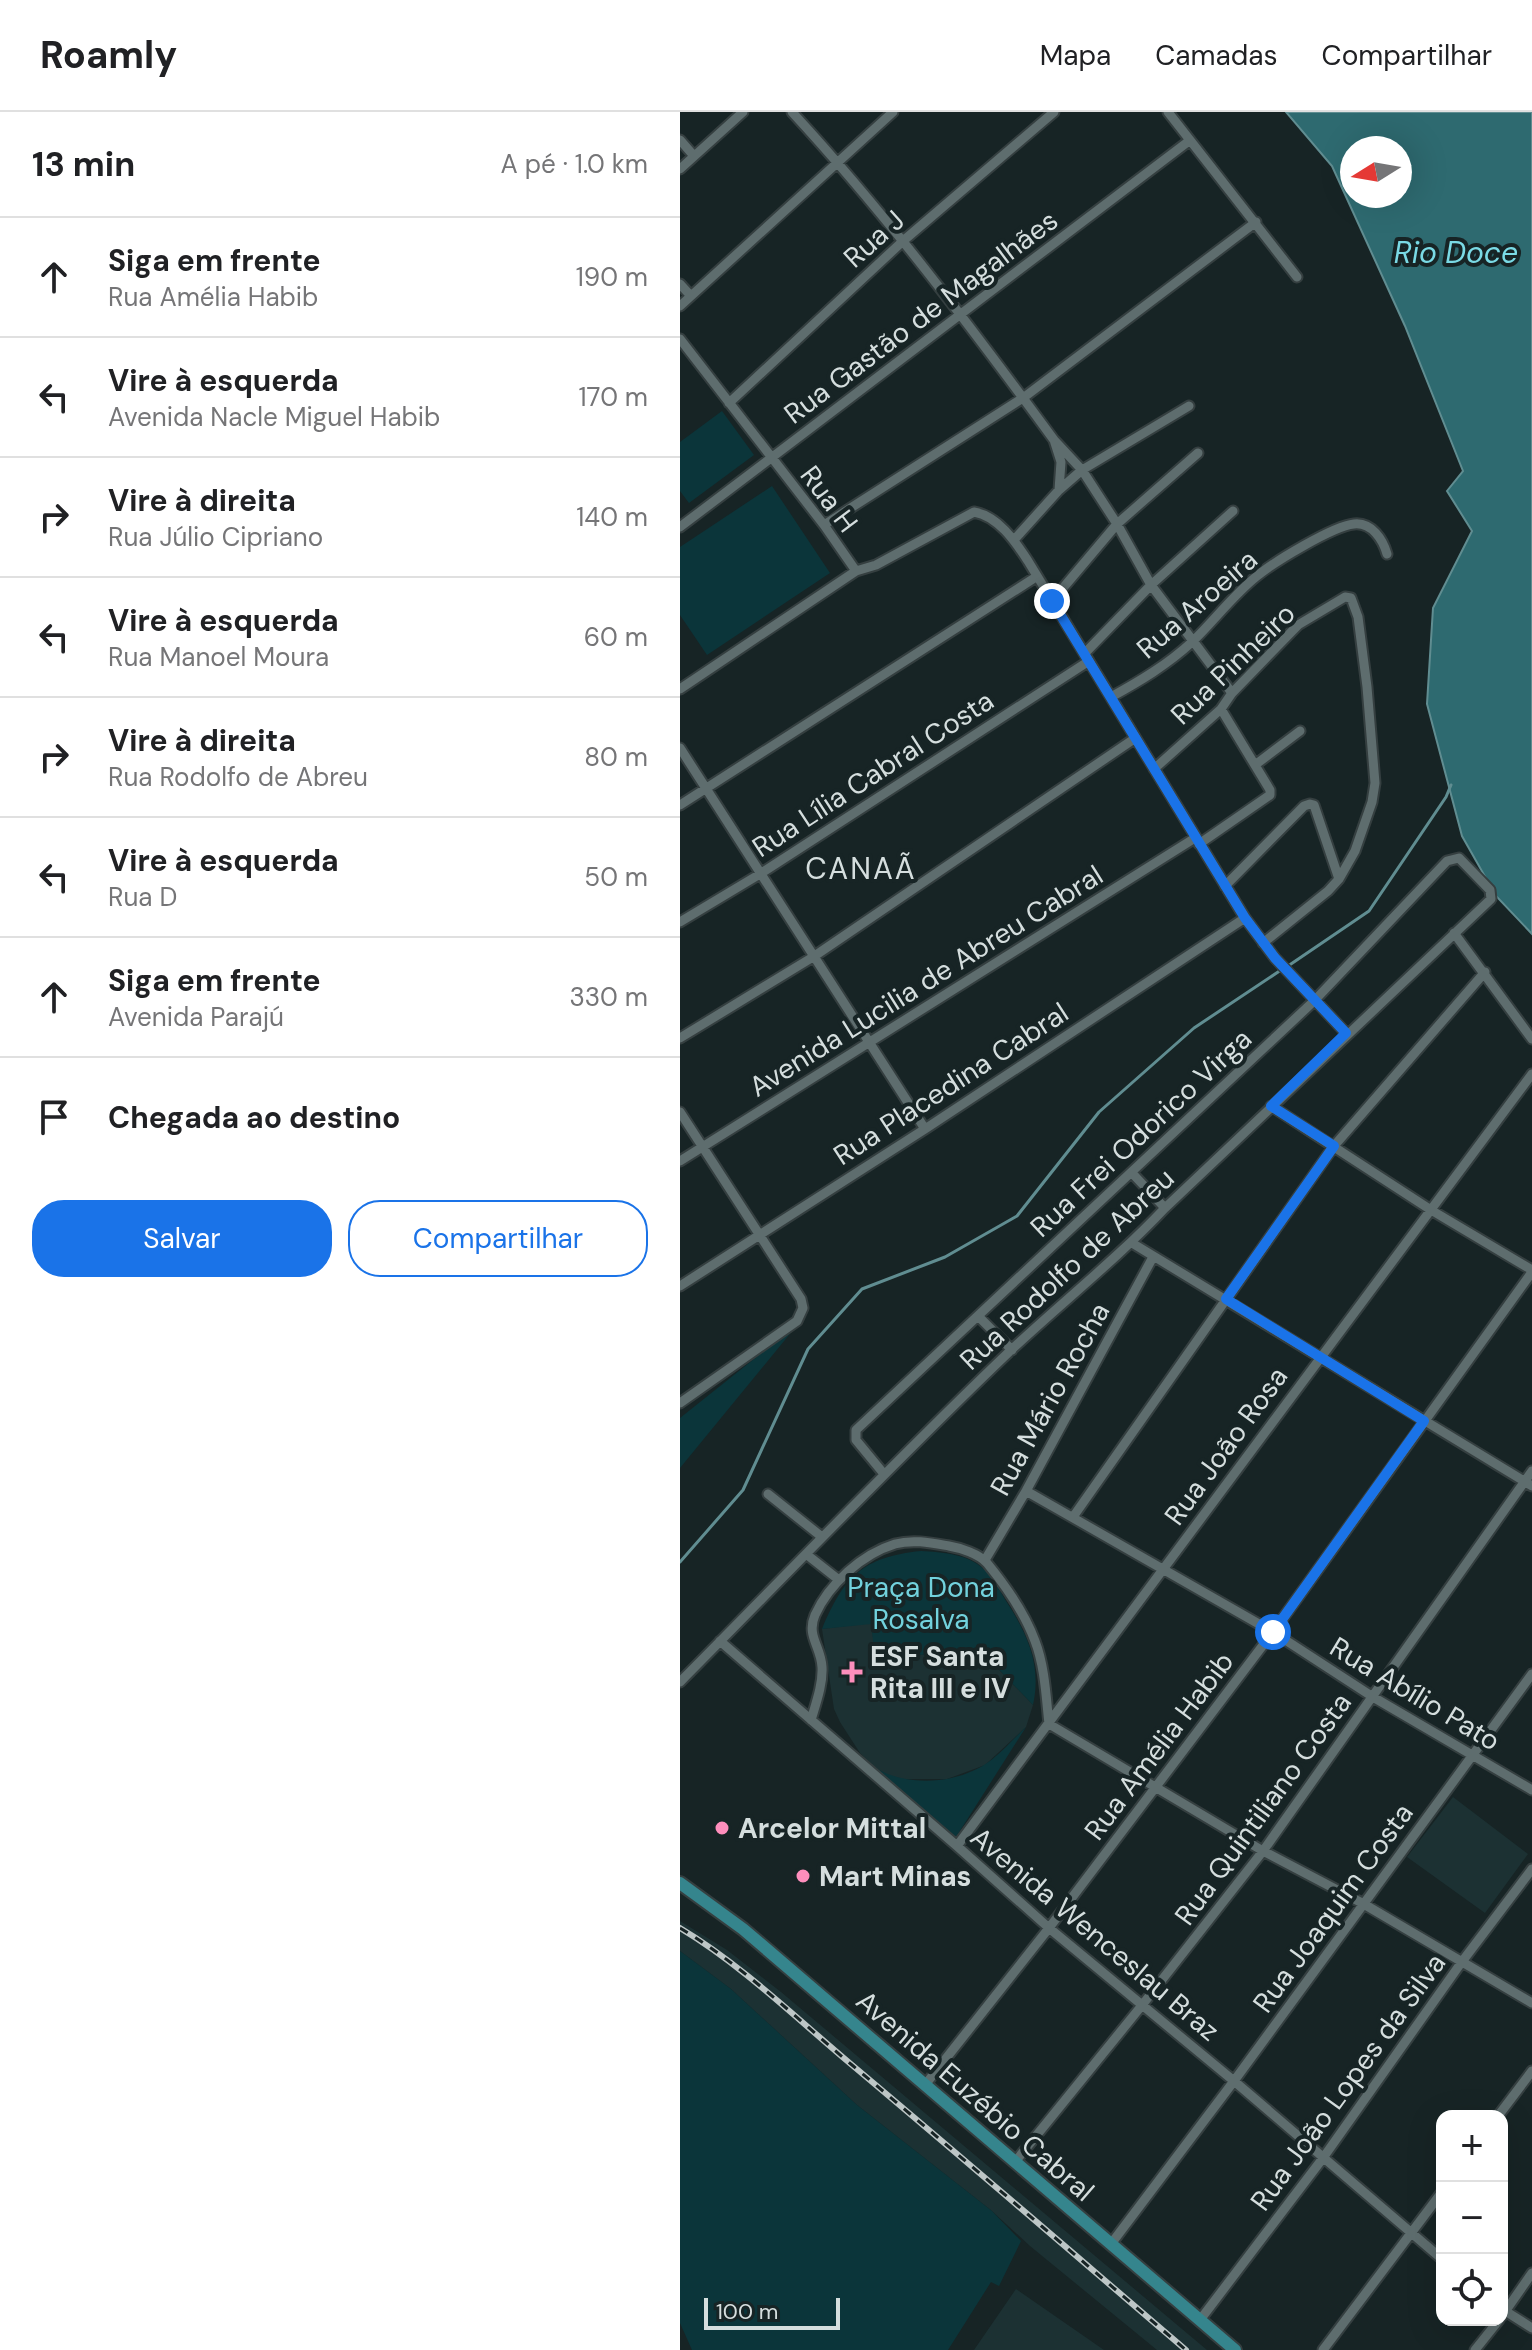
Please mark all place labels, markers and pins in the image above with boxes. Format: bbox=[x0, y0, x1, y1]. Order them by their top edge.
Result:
place label: ESF Santa Rita III e IV bbox=[870, 1638, 1011, 1707]
marker: ESF Santa Rita III e IV bbox=[841, 1661, 863, 1683]
place label: Arcelor Mittal bbox=[738, 1810, 926, 1847]
marker: Arcelor Mittal bbox=[713, 1819, 731, 1837]
place label: Mart Minas bbox=[819, 1858, 971, 1895]
marker: Mart Minas bbox=[794, 1867, 812, 1885]

